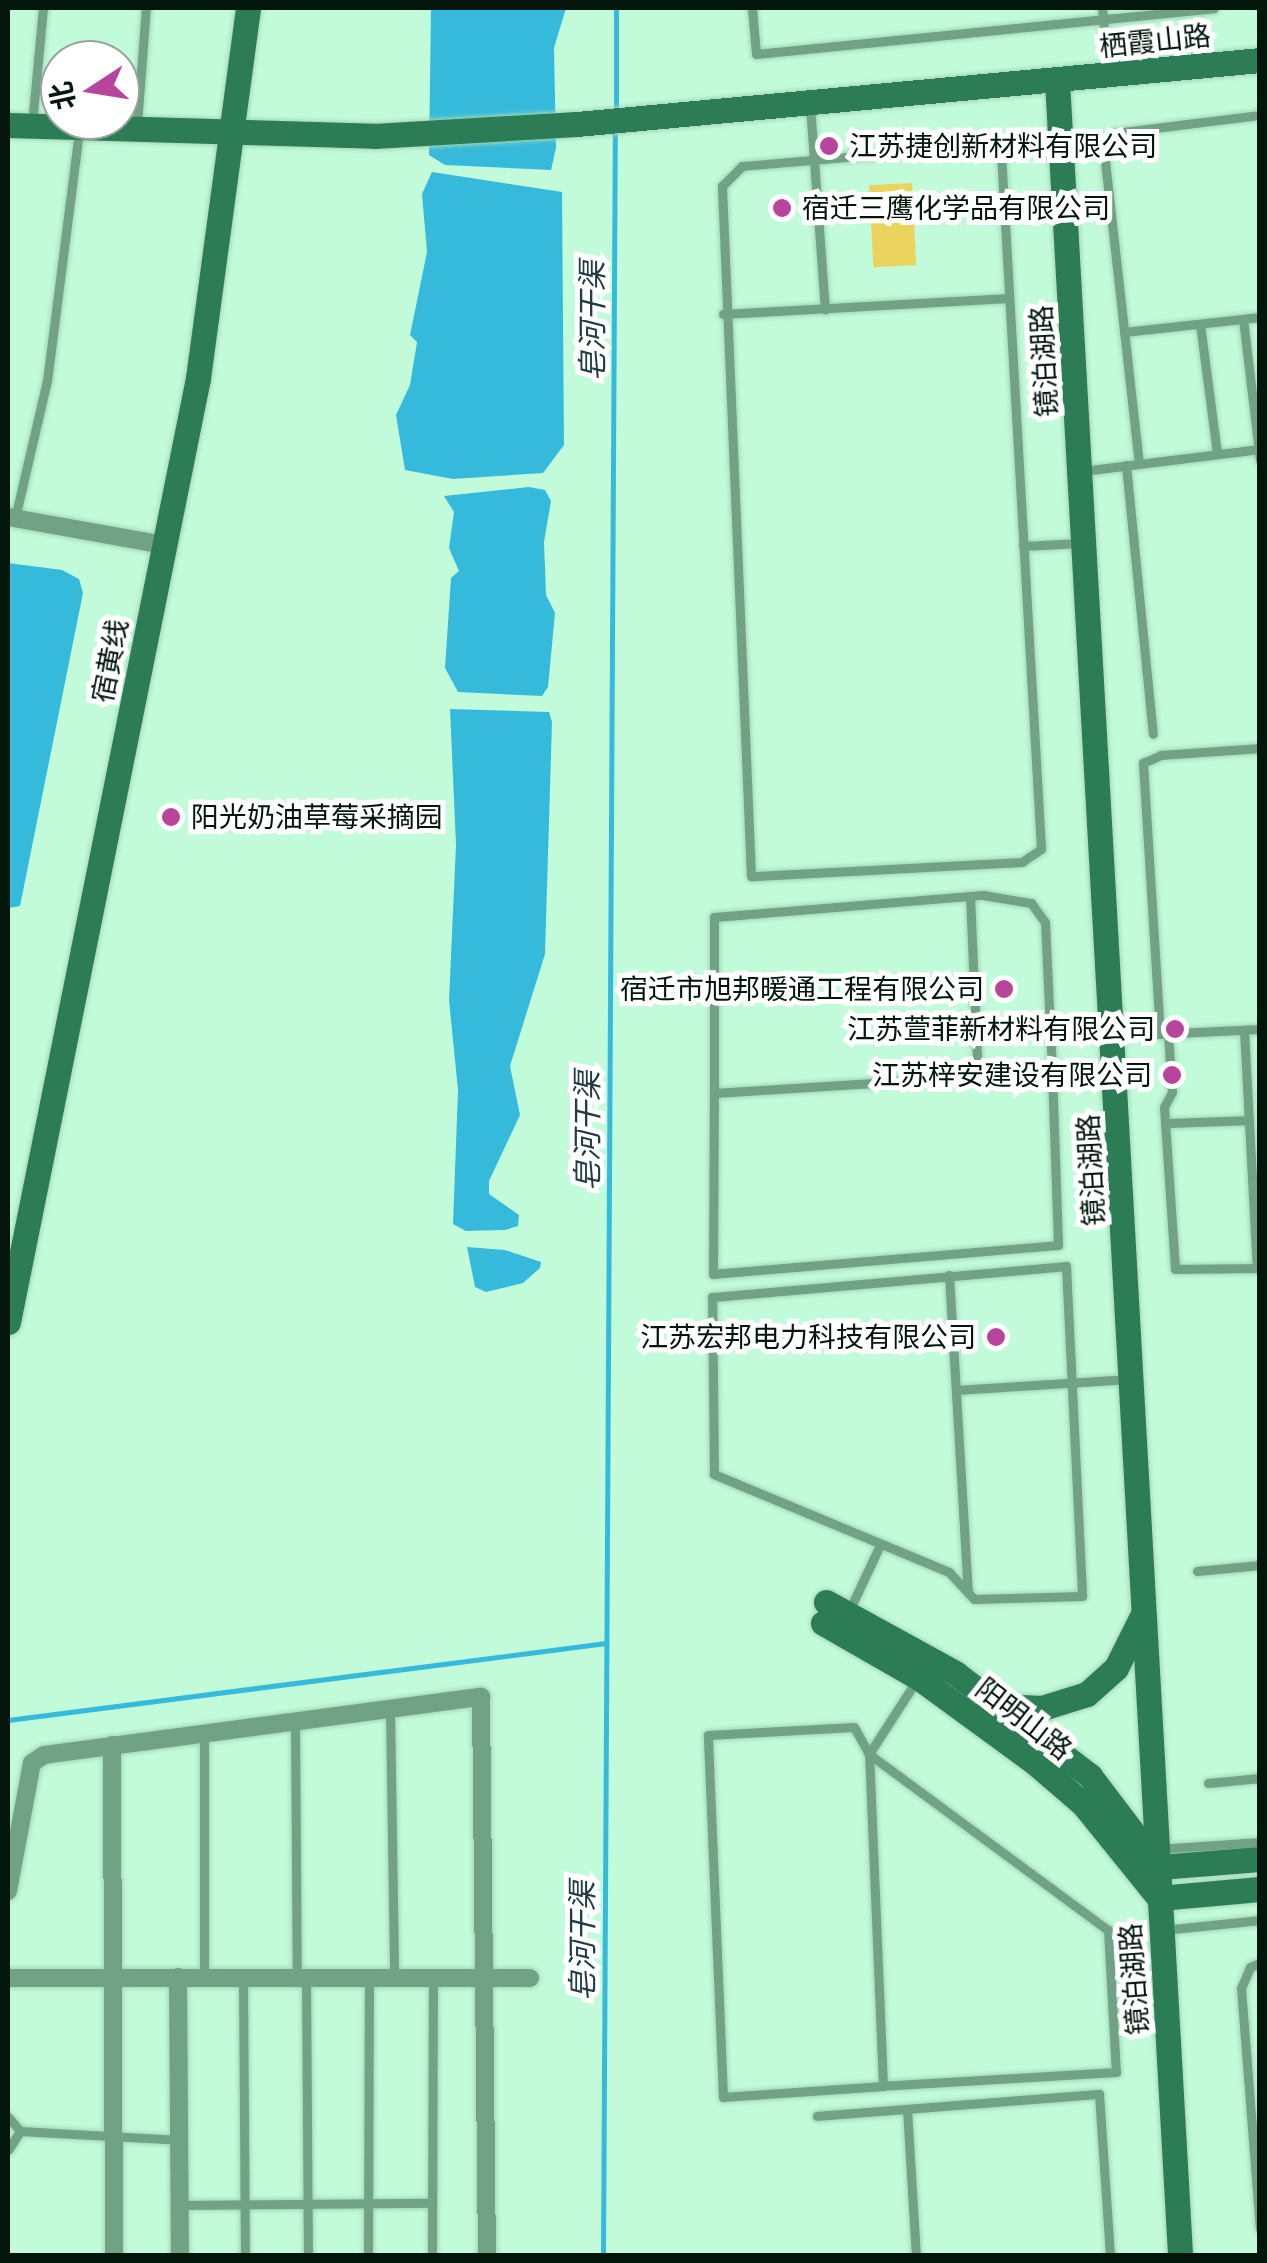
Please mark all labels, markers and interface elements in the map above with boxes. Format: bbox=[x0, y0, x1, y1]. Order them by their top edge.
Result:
street label: 栖霞山路 bbox=[1098, 18, 1212, 64]
north arrow bbox=[40, 40, 140, 140]
text: 北 bbox=[43, 79, 81, 113]
place label: 江苏捷创新材料有限公司 bbox=[849, 129, 1157, 163]
marker: 江苏捷创新材料有限公司 bbox=[818, 135, 840, 157]
place label: 宿迁三鹰化学品有限公司 bbox=[802, 191, 1110, 225]
marker: 宿迁三鹰化学品有限公司 bbox=[771, 197, 793, 219]
water label: 皂河干渠 bbox=[574, 261, 610, 381]
street label: 镜泊湖路 bbox=[1024, 304, 1064, 418]
street label: 宿黄线 bbox=[85, 617, 135, 705]
place label: 阳光奶油草莓采摘园 bbox=[191, 800, 443, 834]
marker: 阳光奶油草莓采摘园 bbox=[160, 806, 182, 828]
place label: 宿迁市旭邦暖通工程有限公司 bbox=[620, 972, 984, 1006]
marker: 宿迁市旭邦暖通工程有限公司 bbox=[993, 978, 1015, 1000]
place label: 江苏萱菲新材料有限公司 bbox=[847, 1012, 1155, 1046]
marker: 江苏萱菲新材料有限公司 bbox=[1164, 1018, 1186, 1040]
place label: 江苏梓安建设有限公司 bbox=[872, 1058, 1152, 1092]
marker: 江苏梓安建设有限公司 bbox=[1161, 1064, 1183, 1086]
water label: 皂河干渠 bbox=[569, 1071, 605, 1191]
street label: 镜泊湖路 bbox=[1071, 1113, 1111, 1227]
place label: 江苏宏邦电力科技有限公司 bbox=[640, 1320, 976, 1354]
marker: 江苏宏邦电力科技有限公司 bbox=[985, 1326, 1007, 1348]
street label: 阳明山路 bbox=[970, 1671, 1078, 1767]
water label: 皂河干渠 bbox=[564, 1881, 600, 2001]
street label: 镜泊湖路 bbox=[1113, 1922, 1155, 2036]

